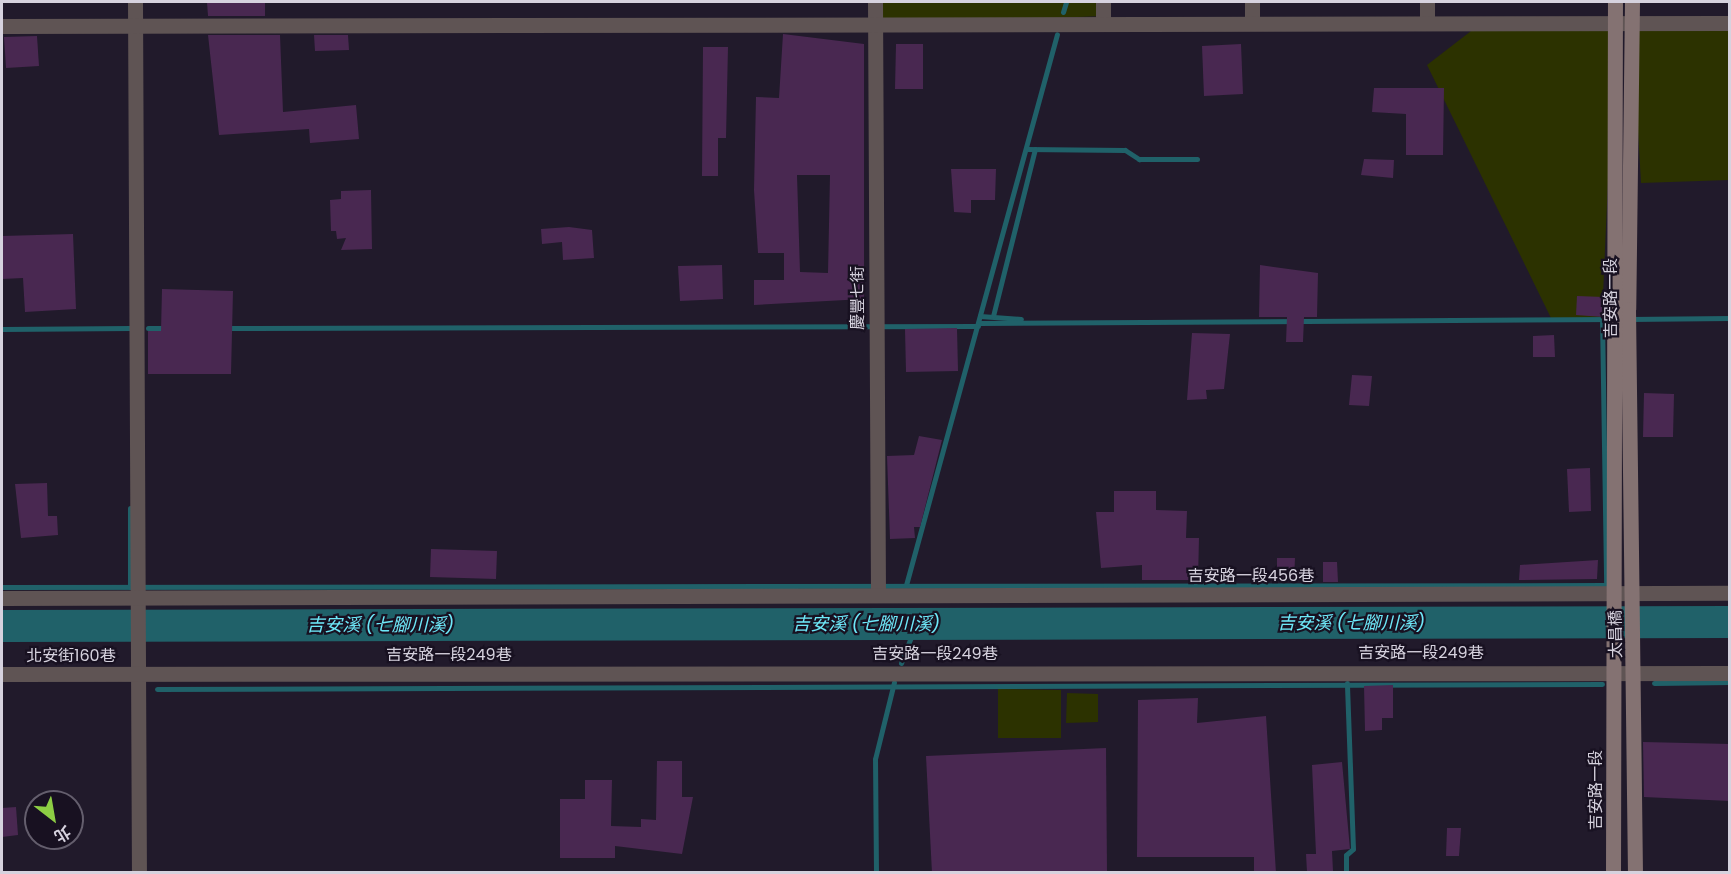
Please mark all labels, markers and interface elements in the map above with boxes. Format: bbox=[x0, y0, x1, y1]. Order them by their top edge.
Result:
street label: 吉安路一段 bbox=[1601, 258, 1621, 338]
street label: 慶豐七街 bbox=[848, 266, 868, 330]
street label: 吉安路一段456巷 bbox=[1188, 566, 1314, 586]
street label: 太昌橋 bbox=[1606, 610, 1626, 658]
water label: 吉安溪 (七腳川溪) bbox=[1277, 612, 1425, 634]
water label: 吉安溪 (七腳川溪) bbox=[792, 613, 940, 635]
water label: 吉安溪 (七腳川溪) bbox=[306, 614, 454, 636]
street label: 吉安路一段249巷 bbox=[1358, 643, 1484, 663]
street label: 吉安路一段249巷 bbox=[872, 644, 998, 664]
street label: 吉安路一段249巷 bbox=[386, 645, 512, 665]
street label: 北安街160巷 bbox=[26, 646, 116, 666]
street label: 吉安路一段 bbox=[1586, 750, 1606, 830]
north arrow bbox=[24, 790, 84, 850]
text: 北 bbox=[50, 820, 75, 848]

